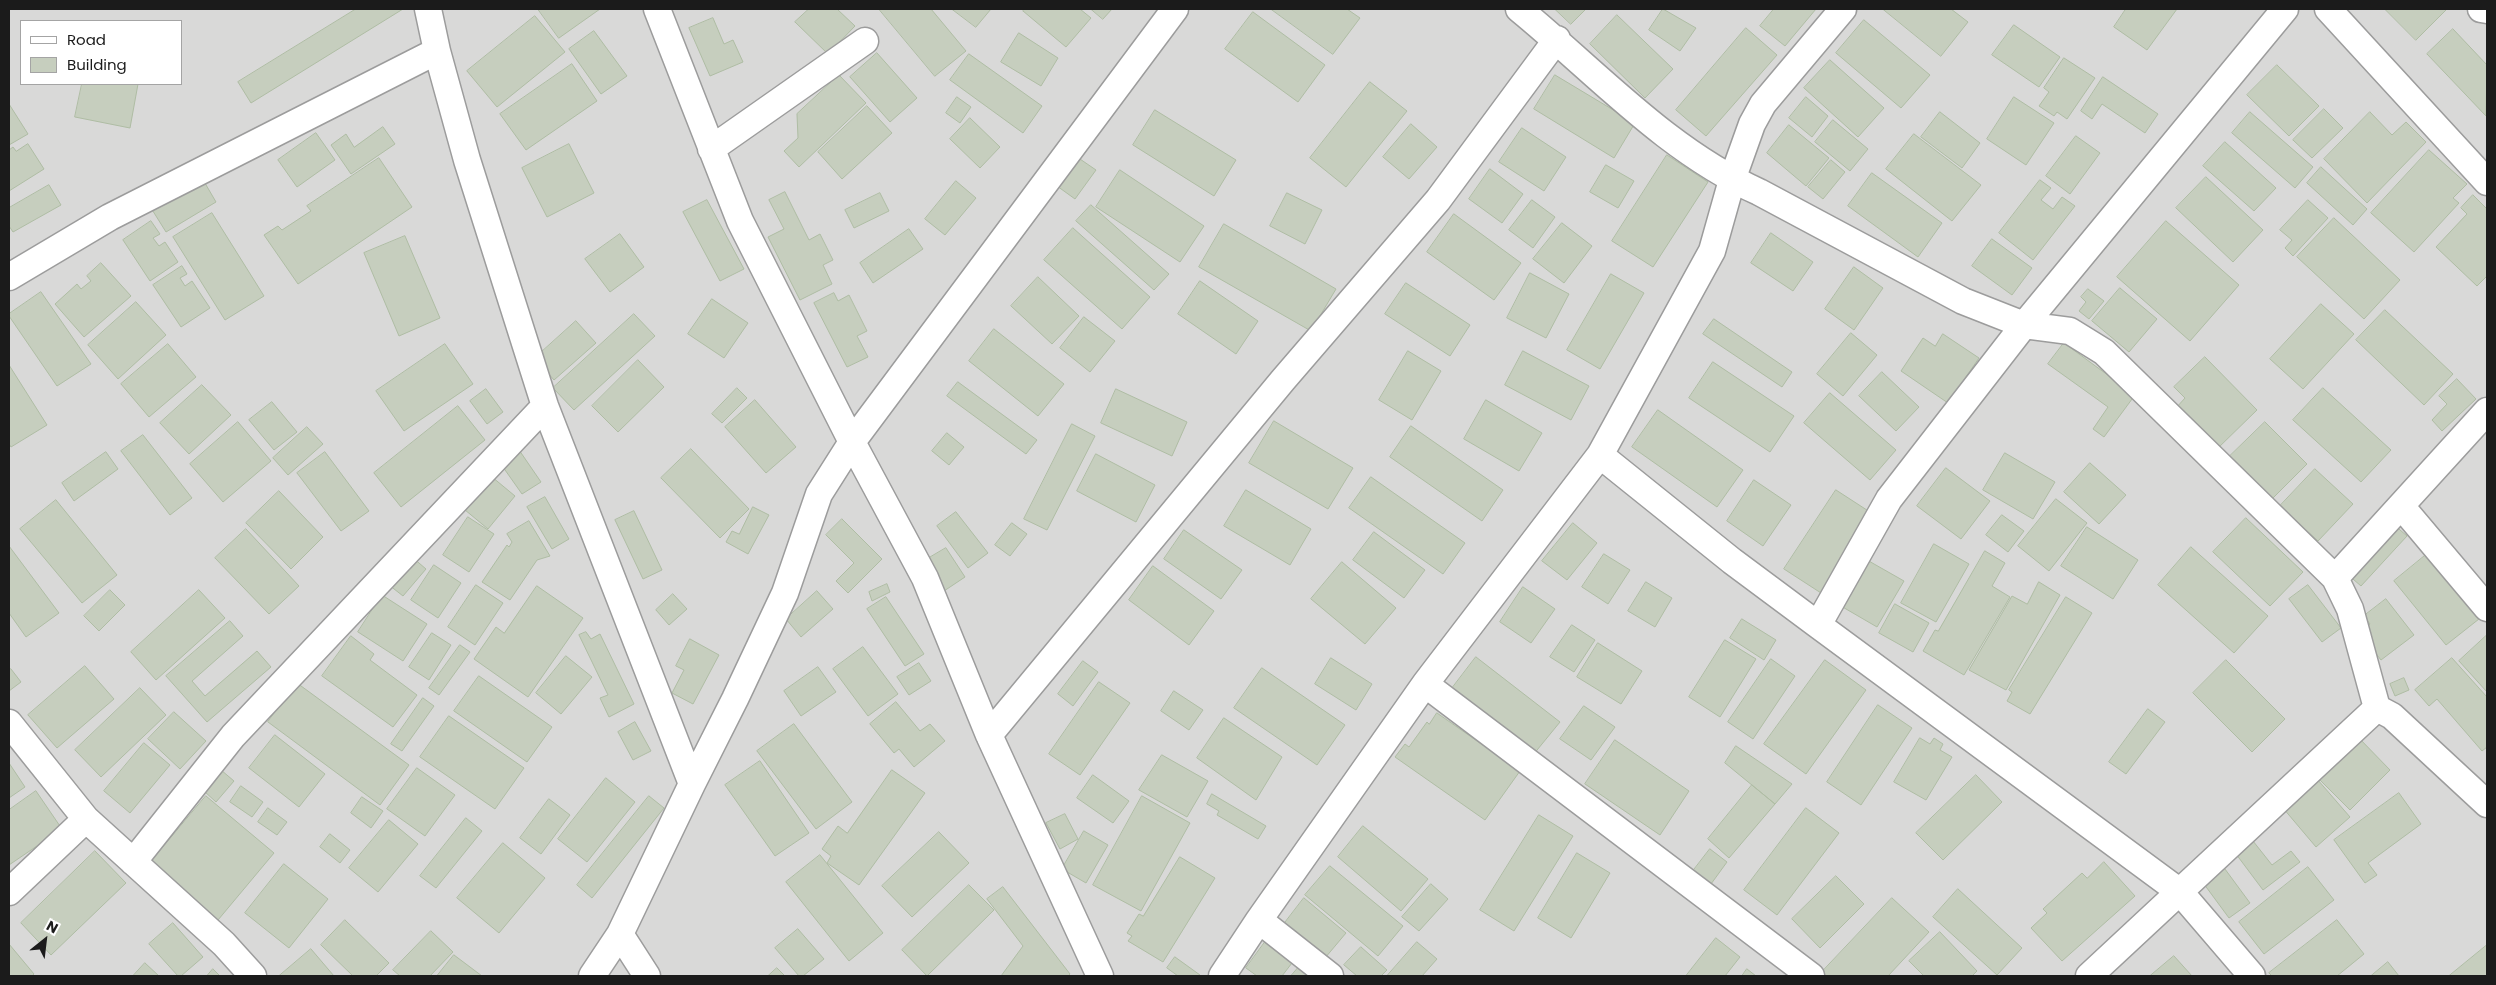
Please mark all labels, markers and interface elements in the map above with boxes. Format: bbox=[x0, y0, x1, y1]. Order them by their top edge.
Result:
legend bbox=[20, 20, 182, 85]
text: Road bbox=[67, 29, 106, 50]
text: Building bbox=[67, 54, 127, 75]
north arrow bbox=[20, 915, 70, 965]
text: N bbox=[43, 916, 62, 938]

